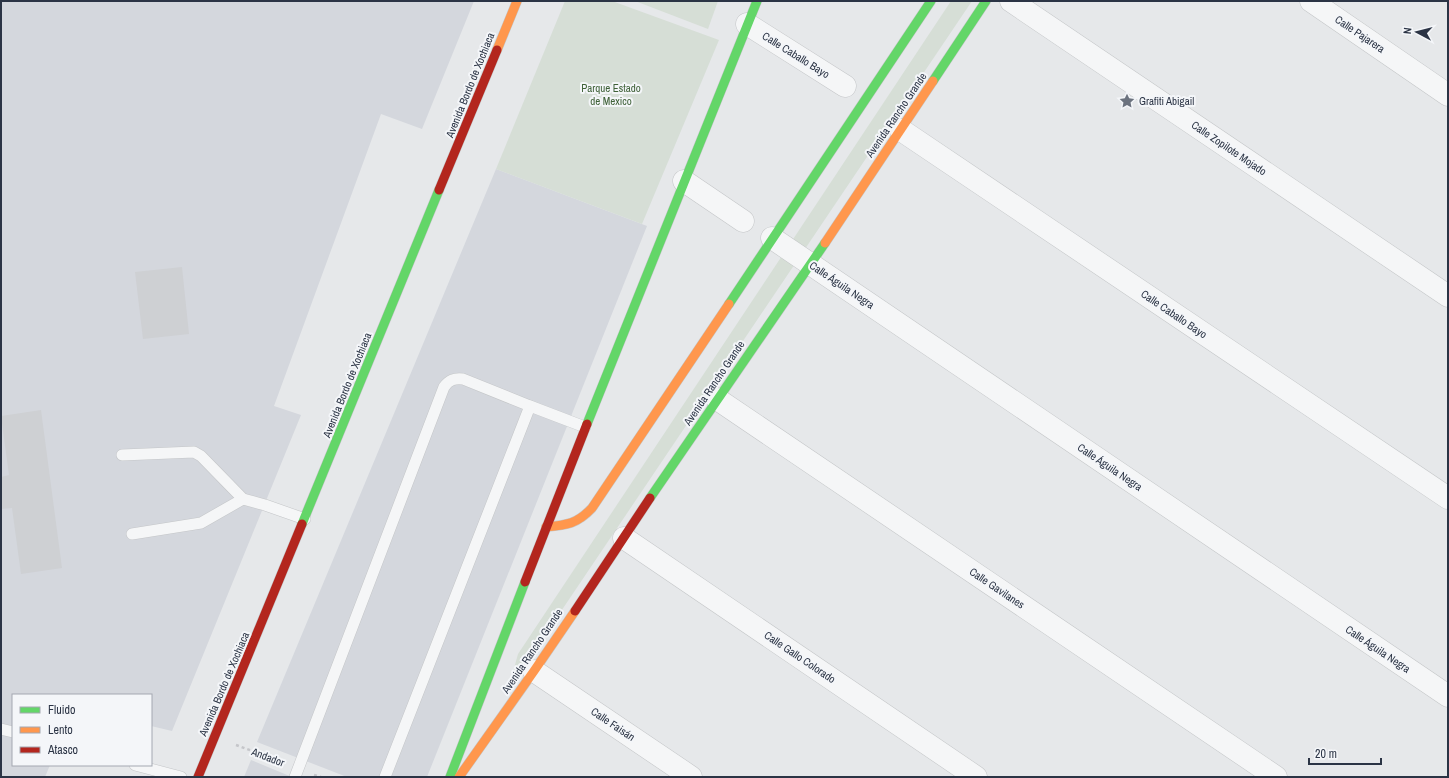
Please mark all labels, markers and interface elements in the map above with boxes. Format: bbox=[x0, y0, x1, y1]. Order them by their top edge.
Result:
street label: Calle Pajarera bbox=[1332, 12, 1388, 56]
north arrow bbox=[1397, 12, 1437, 52]
text: N bbox=[1400, 27, 1414, 35]
street label: Calle Caballo Bayo bbox=[760, 29, 832, 81]
street label: Avenida Bordo de Xochiaca bbox=[442, 30, 497, 140]
street label: Avenida Rancho Grande bbox=[862, 70, 930, 161]
park label: Parque Estado de Mexico bbox=[581, 81, 641, 108]
place icon: Grafiti Abigail bbox=[1118, 92, 1136, 110]
place label: Grafiti Abigail bbox=[1139, 94, 1194, 108]
street label: Calle Zopilote Mojado bbox=[1189, 118, 1269, 178]
street label: Calle Águila Negra bbox=[807, 258, 877, 312]
street label: Calle Caballo Bayo bbox=[1138, 287, 1210, 341]
street label: Avenida Bordo de Xochiaca bbox=[319, 330, 374, 440]
street label: Avenida Rancho Grande bbox=[680, 338, 748, 429]
street label: Calle Águila Negra bbox=[1075, 440, 1145, 494]
street label: Calle Gavilanes bbox=[967, 564, 1028, 612]
street label: Avenida Rancho Grande bbox=[498, 606, 566, 697]
street label: Calle Águila Negra bbox=[1343, 622, 1413, 676]
street label: Calle Gallo Colorado bbox=[762, 628, 838, 686]
street label: Avenida Bordo de Xochiaca bbox=[195, 630, 252, 739]
legend bbox=[12, 694, 152, 766]
text: Fluido bbox=[48, 702, 75, 718]
street label: Calle Faisán bbox=[588, 704, 638, 744]
text: Lento bbox=[48, 722, 73, 738]
scale bar bbox=[1309, 740, 1381, 766]
text: Atasco bbox=[47, 742, 78, 758]
street label: Andador bbox=[249, 744, 286, 770]
text: 20 m bbox=[1315, 746, 1337, 762]

